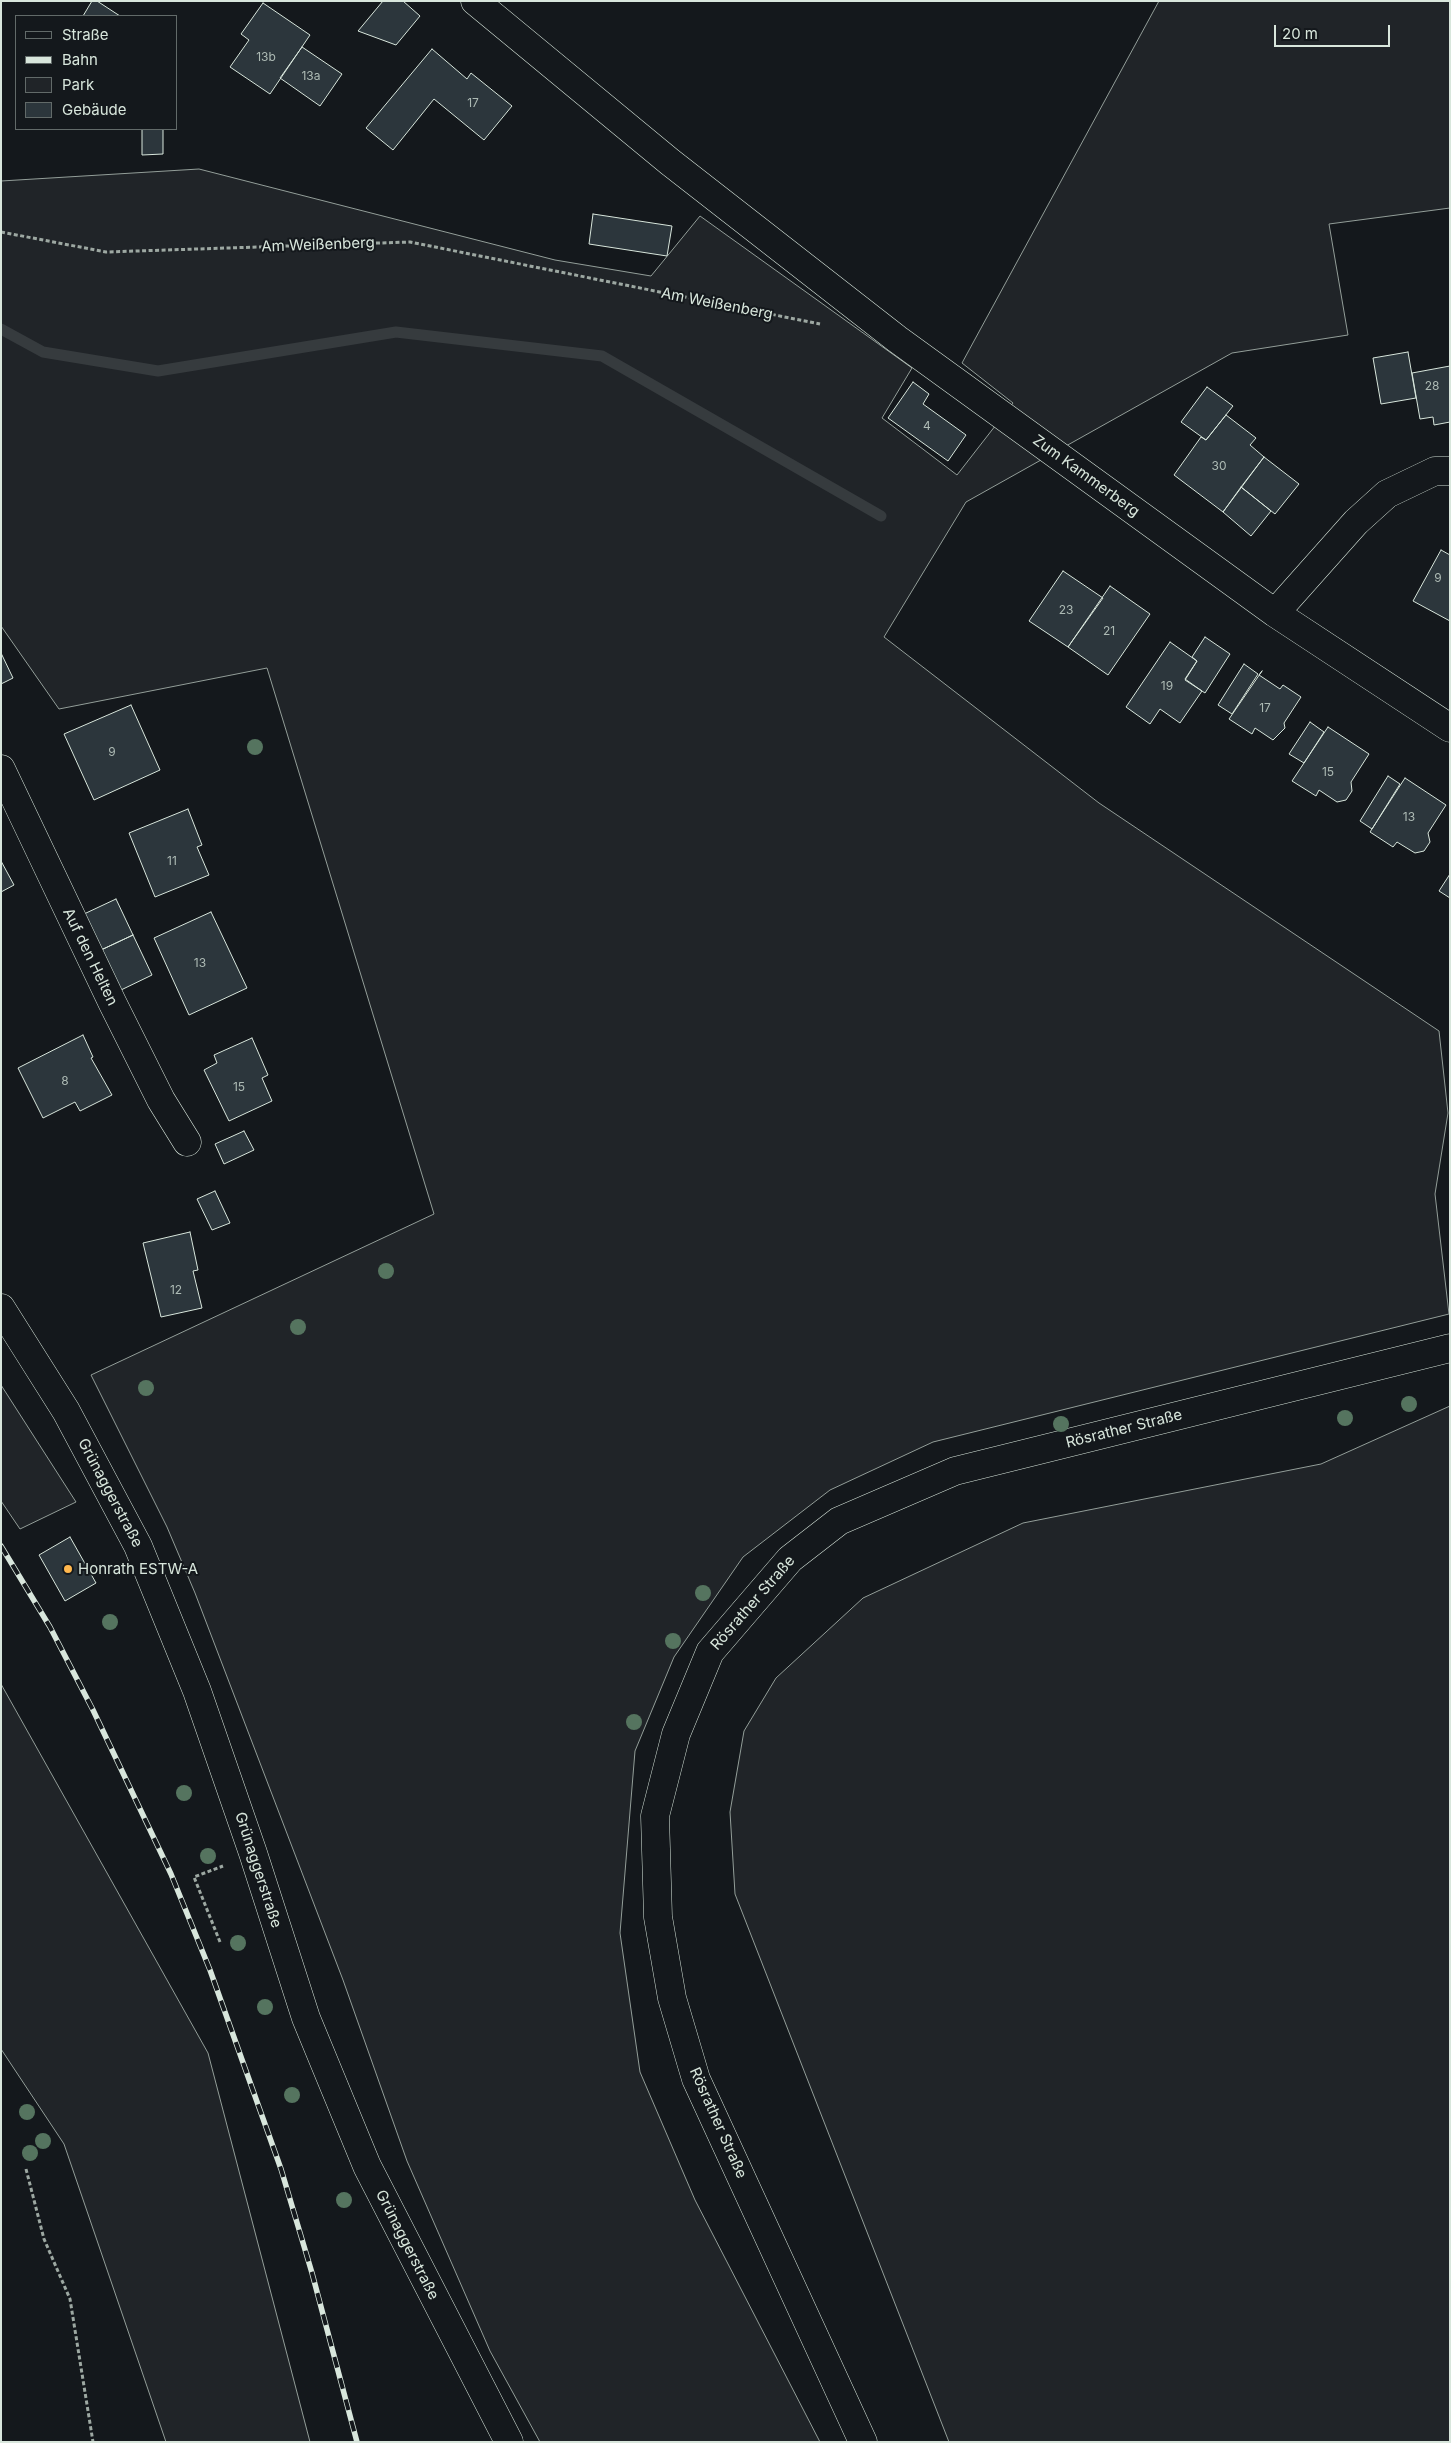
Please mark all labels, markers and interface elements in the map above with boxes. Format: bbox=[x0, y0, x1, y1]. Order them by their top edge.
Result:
legend bbox=[15, 15, 178, 130]
scale bar bbox=[1276, 15, 1392, 47]
text: 20 m bbox=[1282, 24, 1318, 43]
text: Straße bbox=[62, 25, 109, 44]
text: Bahn bbox=[62, 50, 98, 69]
house number: 13b bbox=[256, 50, 276, 64]
house number: 13a bbox=[301, 69, 321, 83]
text: Park bbox=[62, 75, 94, 94]
house number: 17 bbox=[467, 96, 479, 110]
text: Gebäude bbox=[62, 100, 127, 119]
street label: Am Weißenberg bbox=[261, 234, 375, 256]
street label: Am Weißenberg bbox=[660, 284, 774, 324]
house number: 28 bbox=[1425, 379, 1439, 393]
house number: 4 bbox=[923, 419, 931, 433]
street label: Zum Kammerberg bbox=[1029, 431, 1143, 521]
house number: 30 bbox=[1212, 459, 1226, 473]
house number: 9 bbox=[1434, 571, 1442, 585]
house number: 23 bbox=[1059, 603, 1073, 617]
house number: 21 bbox=[1103, 624, 1115, 638]
house number: 19 bbox=[1161, 679, 1173, 693]
house number: 17 bbox=[1259, 701, 1271, 715]
house number: 9 bbox=[108, 745, 116, 759]
house number: 15 bbox=[1322, 765, 1334, 779]
house number: 13 bbox=[1403, 810, 1415, 824]
house number: 11 bbox=[167, 854, 177, 868]
street label: Auf den Helten bbox=[59, 905, 121, 1009]
house number: 13 bbox=[194, 956, 206, 970]
house number: 8 bbox=[61, 1074, 69, 1088]
house number: 15 bbox=[233, 1080, 245, 1094]
house number: 12 bbox=[170, 1283, 182, 1297]
street label: Rösrather Straße bbox=[1064, 1406, 1184, 1452]
street label: Grünaggerstraße bbox=[74, 1436, 146, 1550]
street label: Rösrather Straße bbox=[707, 1552, 799, 1654]
place label: Honrath ESTW-A bbox=[78, 1560, 198, 1578]
marker: Honrath ESTW-A bbox=[62, 1563, 74, 1575]
street label: Grünaggerstraße bbox=[231, 1810, 285, 1930]
street label: Rösrather Straße bbox=[685, 2065, 751, 2181]
street label: Grünaggerstraße bbox=[372, 2187, 442, 2303]

